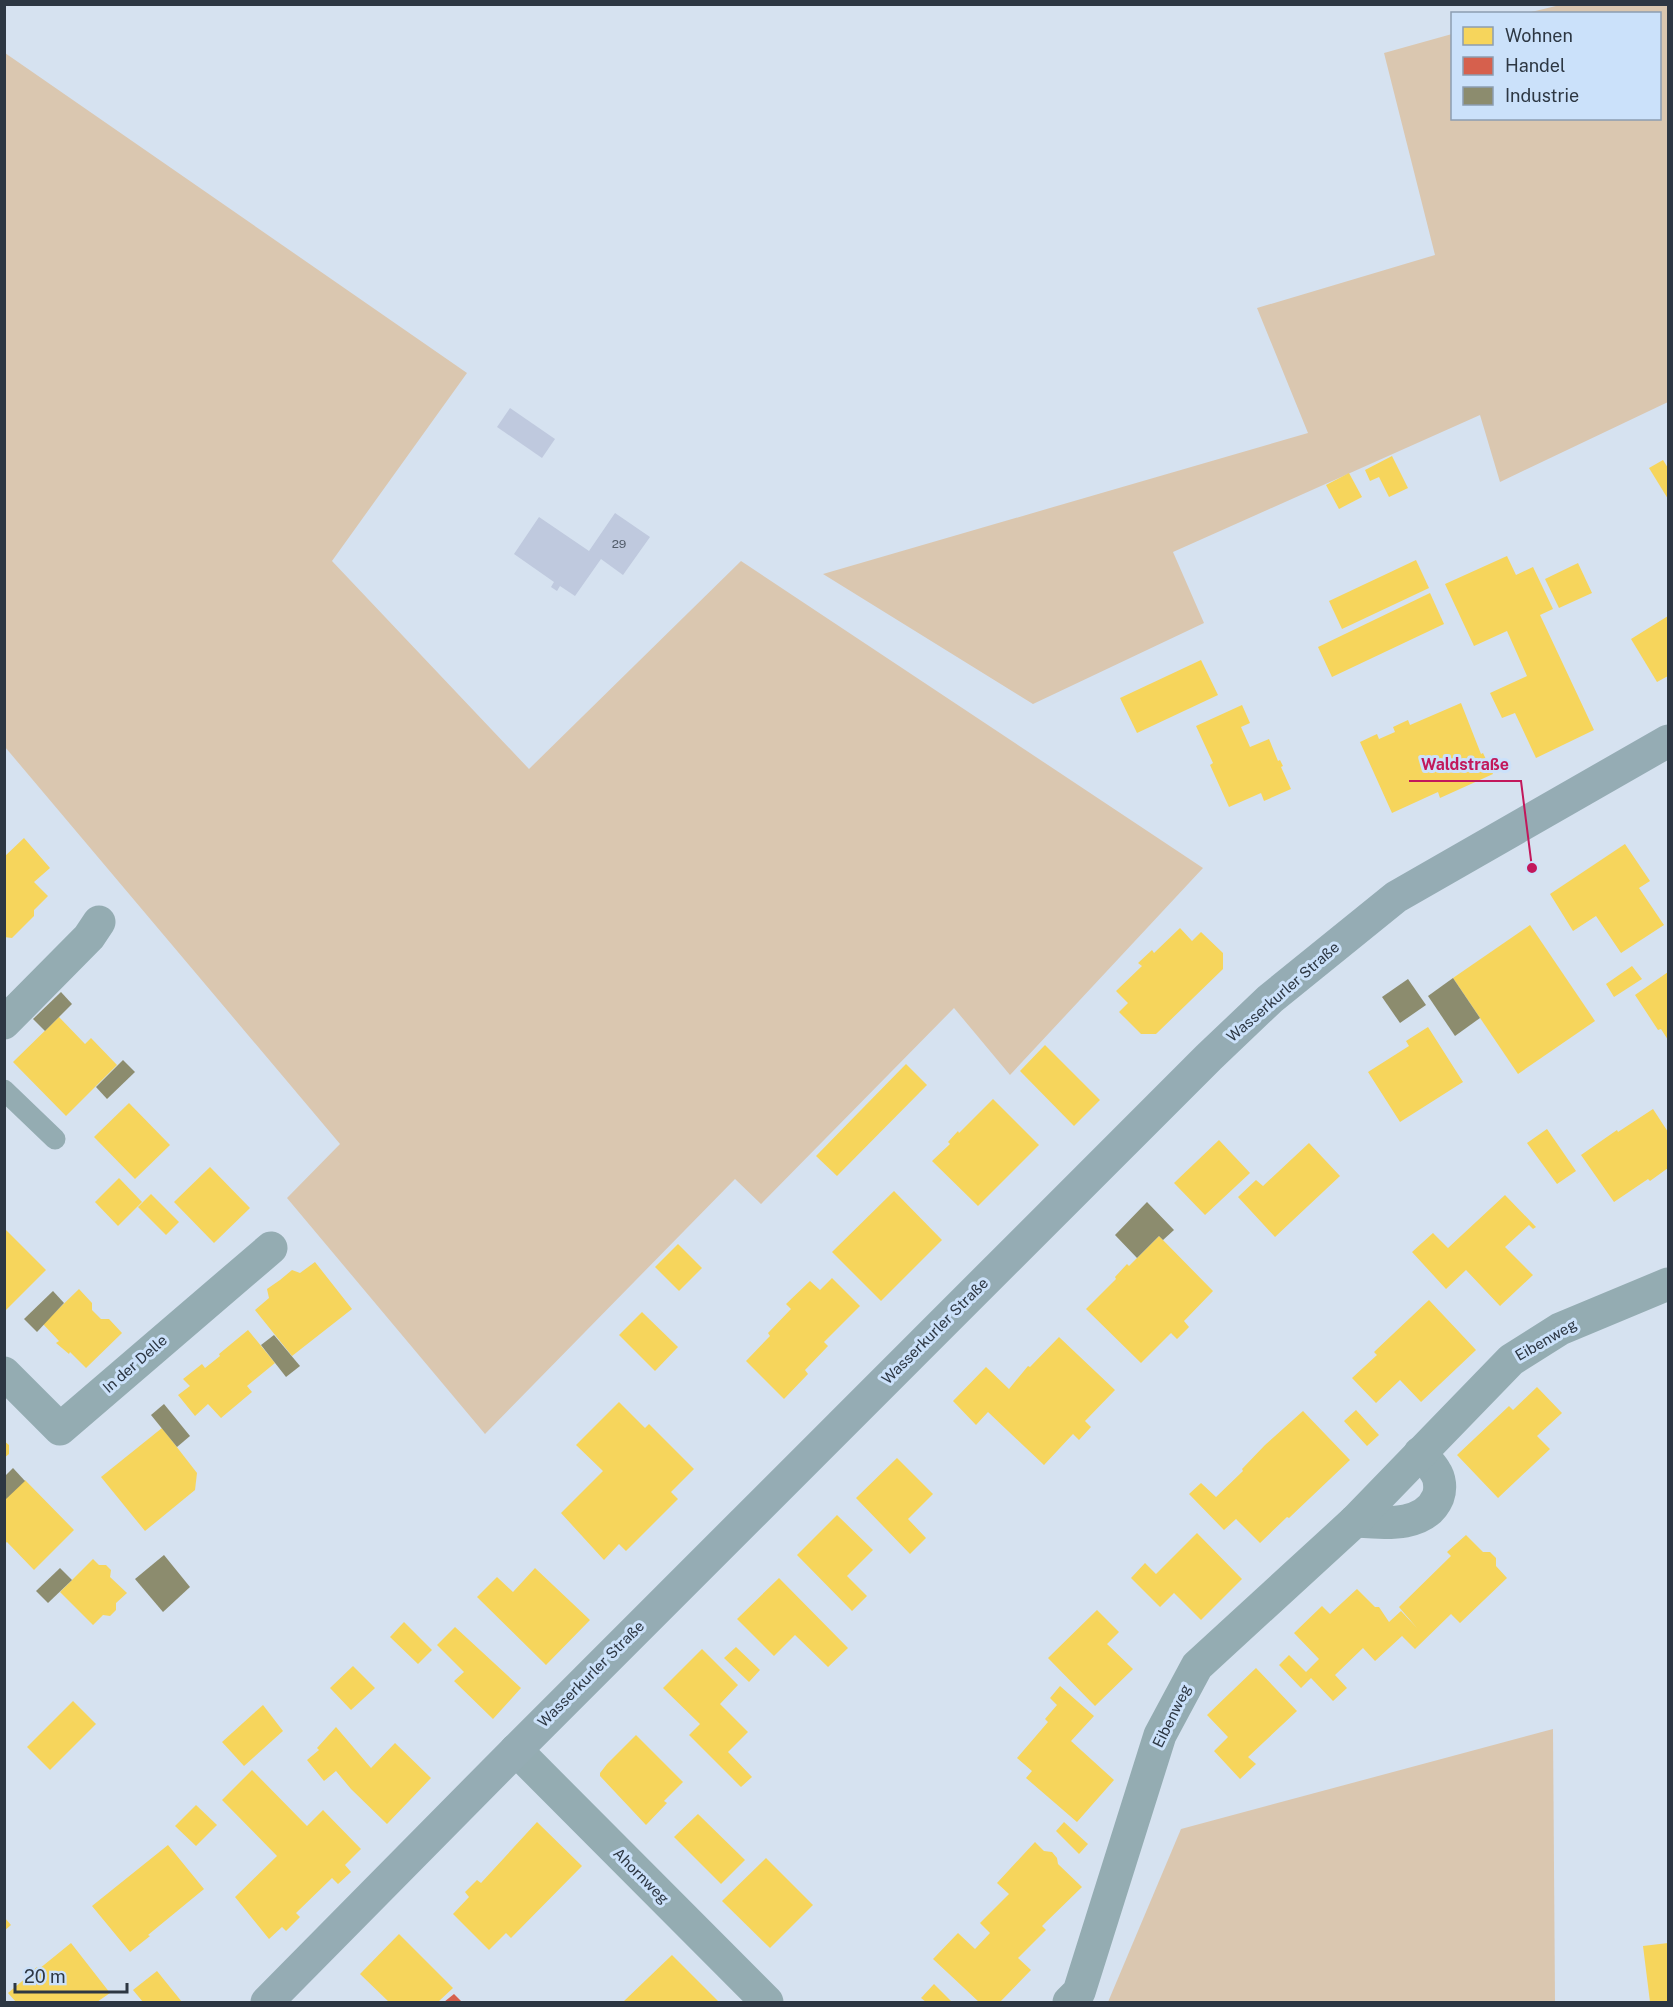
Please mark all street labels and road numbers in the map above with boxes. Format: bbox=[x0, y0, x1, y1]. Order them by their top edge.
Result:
street label: Wasserkurler Straße bbox=[1223, 938, 1342, 1045]
street label: Wasserkurler Straße bbox=[878, 1274, 991, 1387]
street label: Eibenweg bbox=[1512, 1315, 1579, 1364]
street label: In der Delle bbox=[99, 1331, 170, 1396]
street label: Wasserkurler Straße bbox=[534, 1617, 647, 1730]
street label: Eibenweg bbox=[1149, 1681, 1194, 1750]
street label: Ahornweg bbox=[610, 1844, 673, 1907]

